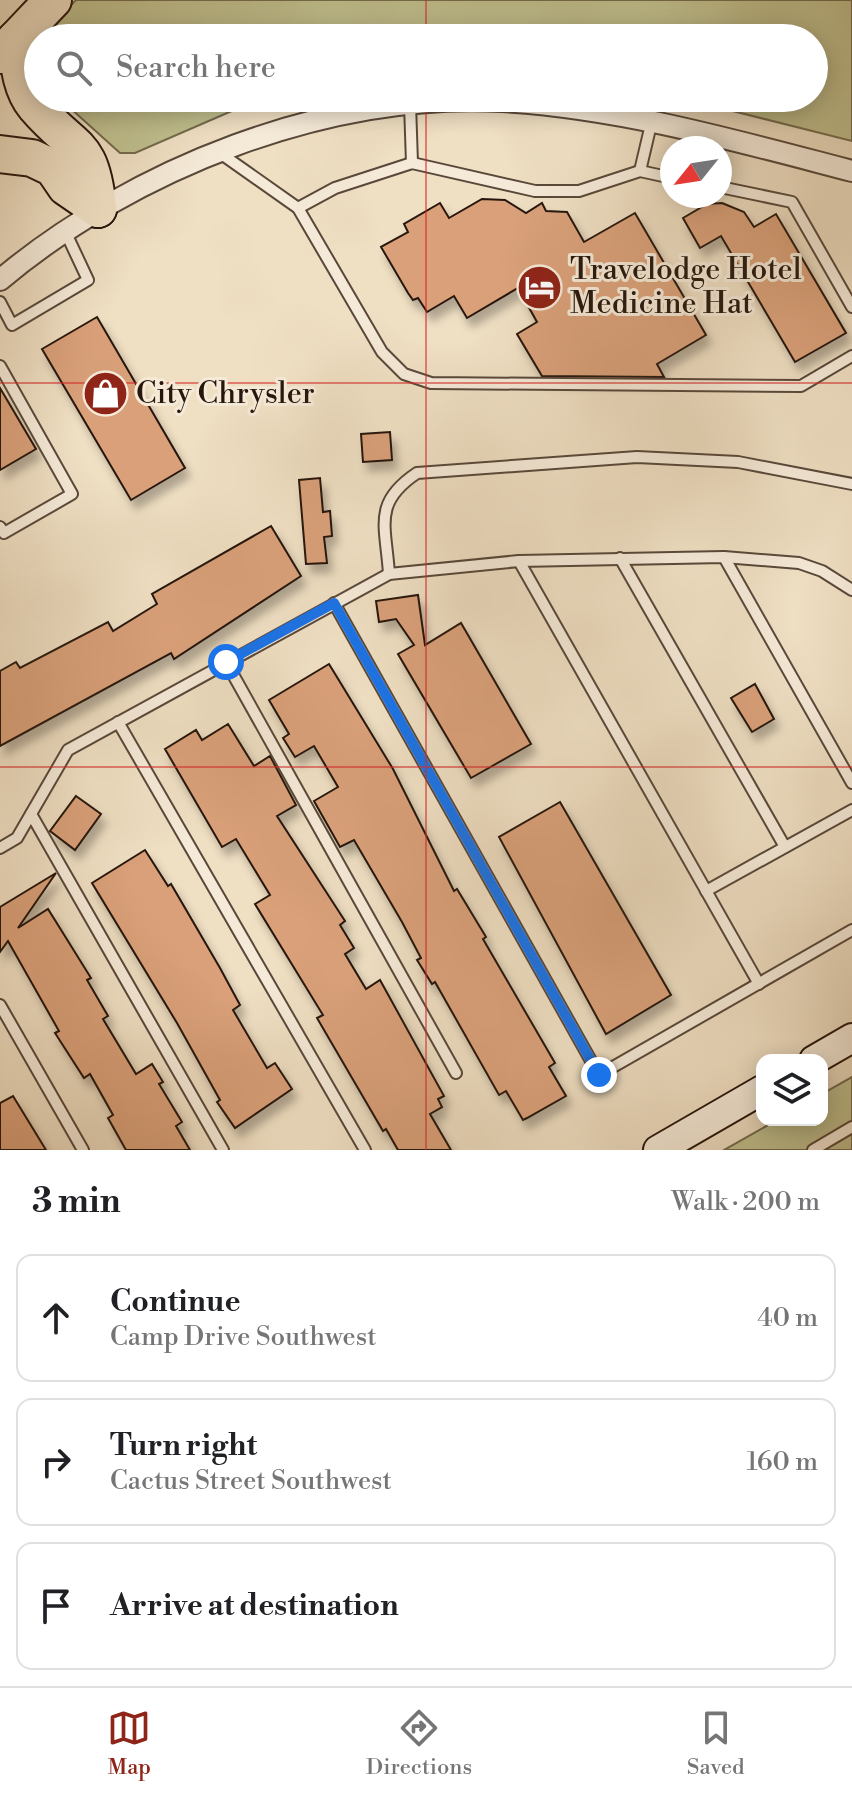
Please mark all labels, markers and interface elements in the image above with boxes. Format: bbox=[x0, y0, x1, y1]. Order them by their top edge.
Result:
search box bbox=[24, 24, 828, 112]
icon: search bbox=[52, 46, 96, 90]
text: Search here bbox=[116, 49, 276, 87]
north arrow bbox=[660, 136, 732, 208]
place label: Travelodge Hotel Medicine Hat bbox=[570, 251, 802, 323]
hotel icon: Travelodge Hotel Medicine Hat bbox=[515, 263, 563, 311]
shop icon: City Chrysler bbox=[81, 370, 129, 418]
place label: City Chrysler bbox=[136, 375, 315, 413]
route start bbox=[208, 644, 244, 680]
map controls bbox=[756, 1054, 828, 1126]
button: layers bbox=[756, 1054, 828, 1126]
route end bbox=[581, 1057, 617, 1093]
text: 3 min bbox=[32, 1181, 121, 1223]
text: Walk · 200 m bbox=[671, 1186, 820, 1218]
text: Continue bbox=[110, 1283, 241, 1321]
icon: ahead bbox=[34, 1296, 78, 1340]
text: 40 m bbox=[757, 1302, 818, 1334]
text: Camp Drive Southwest bbox=[110, 1321, 377, 1353]
text: Turn right bbox=[110, 1427, 257, 1465]
icon: right bbox=[34, 1440, 78, 1484]
text: 160 m bbox=[747, 1446, 818, 1478]
text: Cactus Street Southwest bbox=[110, 1465, 392, 1497]
icon: arrive bbox=[34, 1584, 78, 1628]
text: Arrive at destination bbox=[110, 1587, 399, 1625]
tab: Map bbox=[107, 1706, 151, 1781]
tab: Directions bbox=[366, 1706, 472, 1781]
tab: Saved bbox=[687, 1706, 745, 1781]

